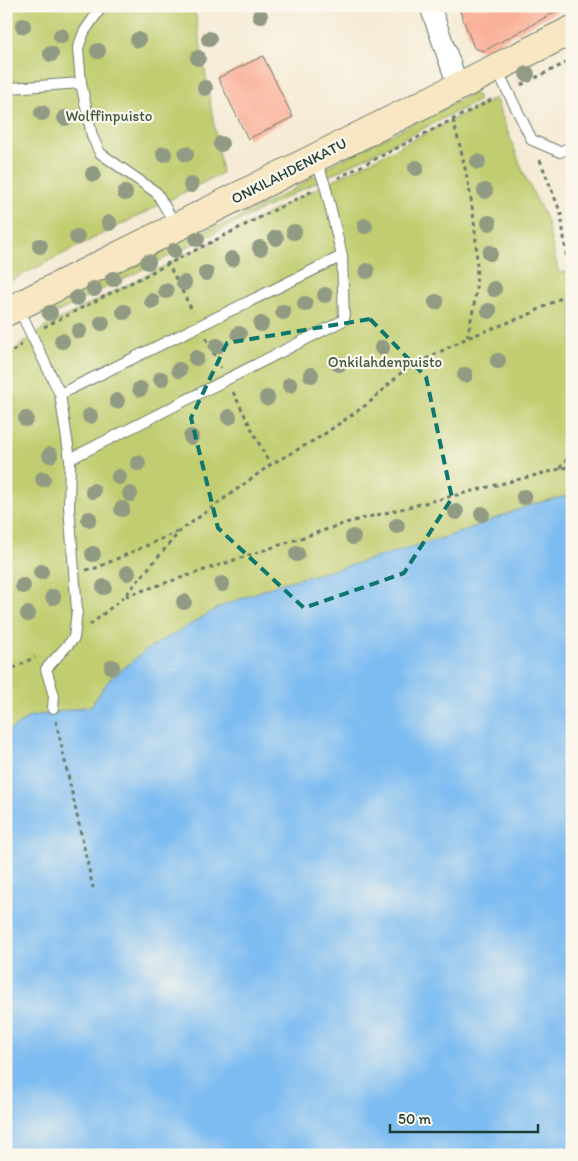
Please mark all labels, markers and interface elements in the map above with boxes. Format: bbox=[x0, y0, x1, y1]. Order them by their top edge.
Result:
park label: Wolffinpuisto bbox=[66, 107, 152, 125]
street label: ONKILAHDENKATU bbox=[228, 134, 350, 208]
park label: Onkilahdenpuisto bbox=[328, 353, 442, 371]
scale bar bbox=[390, 1101, 538, 1133]
text: 50 m bbox=[398, 1110, 431, 1128]

